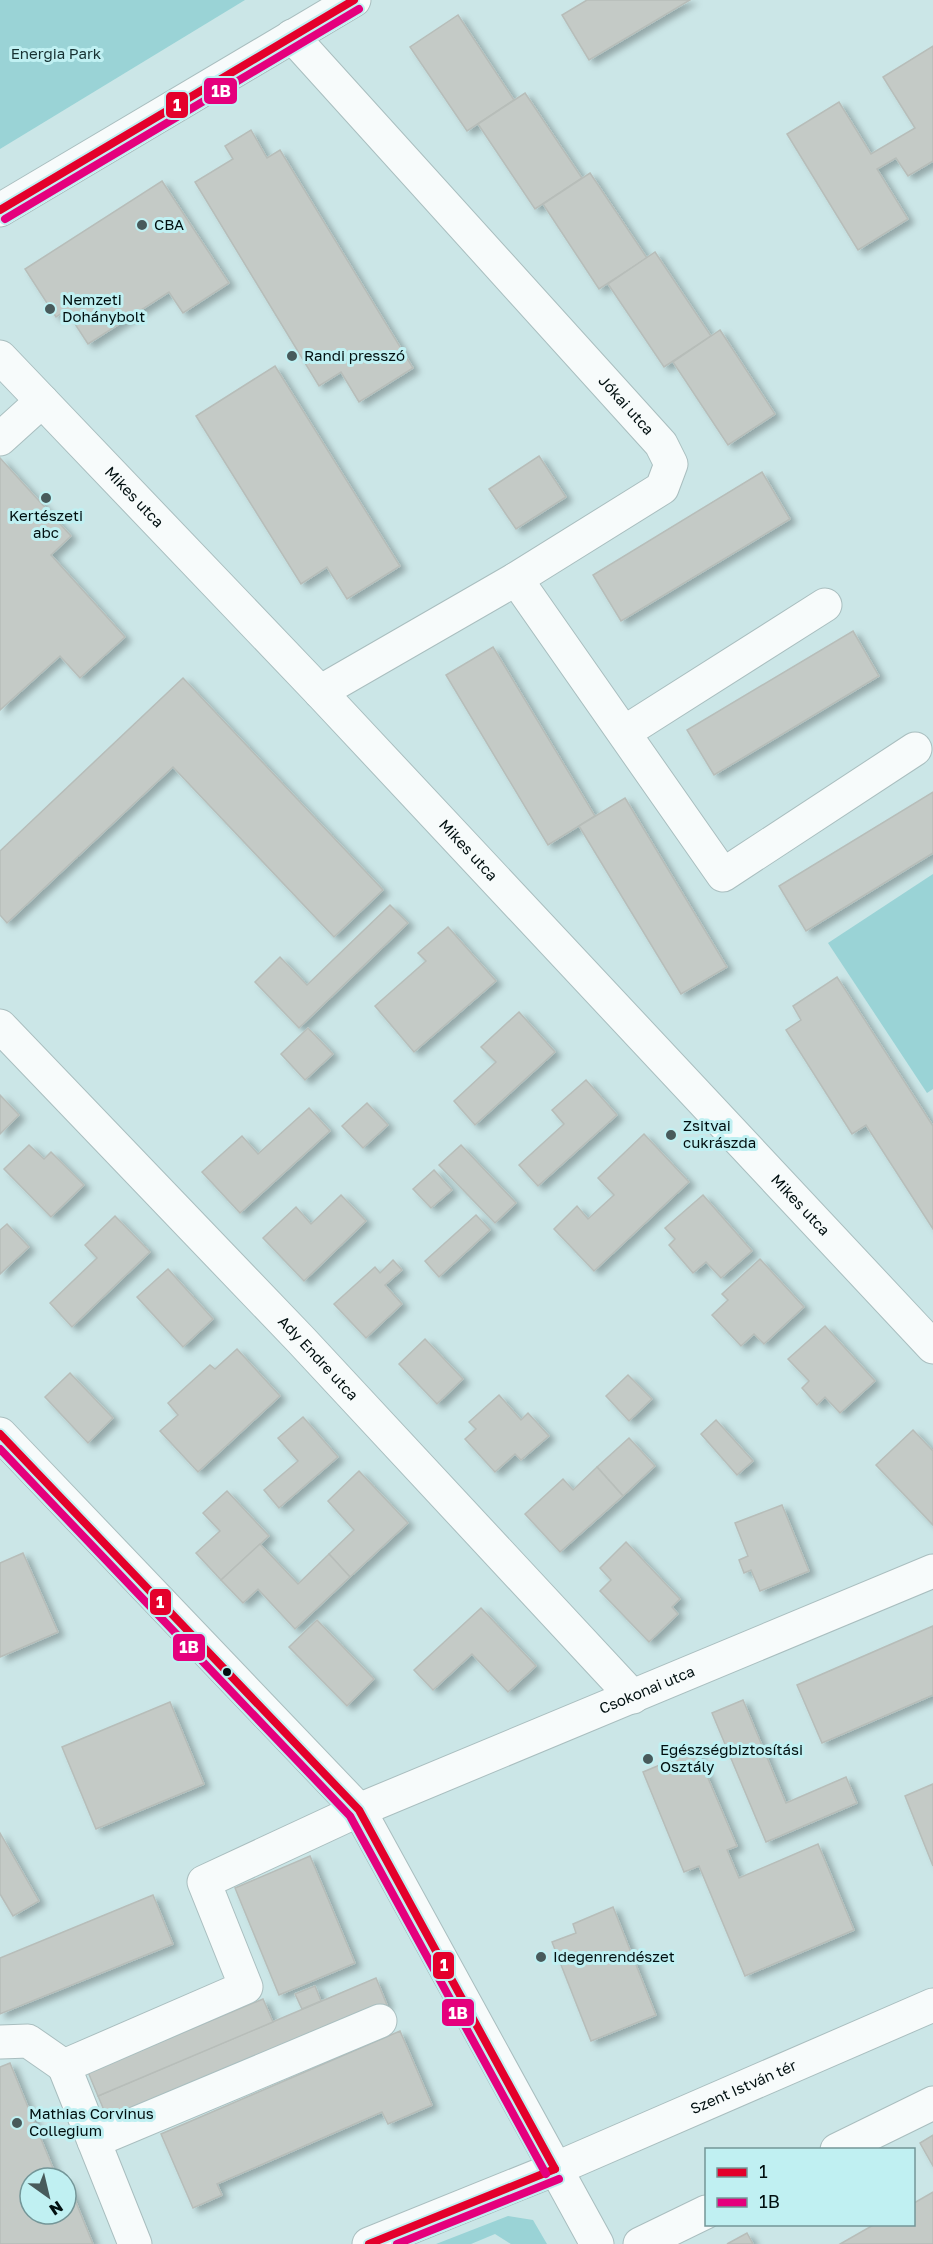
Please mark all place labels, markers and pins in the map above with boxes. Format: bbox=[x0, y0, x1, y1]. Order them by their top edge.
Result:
place label: CBA bbox=[154, 215, 184, 233]
marker: CBA bbox=[135, 218, 149, 232]
place label: Nemzeti Dohánybolt bbox=[62, 290, 145, 325]
marker: Nemzeti Dohánybolt bbox=[43, 302, 57, 316]
place label: Randi presszó bbox=[304, 346, 405, 364]
marker: Randi presszó bbox=[285, 349, 299, 363]
marker: Kertészeti abc bbox=[39, 491, 53, 505]
place label: Kertészeti abc bbox=[9, 506, 83, 541]
place label: Zsitvai cukrászda bbox=[683, 1116, 756, 1151]
marker: Zsitvai cukrászda bbox=[664, 1128, 678, 1142]
unlabelled marker bbox=[221, 1666, 233, 1678]
place label: Egészségbiztosítási Osztály bbox=[660, 1740, 803, 1775]
marker: Egészségbiztosítási Osztály bbox=[641, 1752, 655, 1766]
place label: Idegenrendészet bbox=[553, 1947, 675, 1965]
marker: Idegenrendészet bbox=[534, 1950, 548, 1964]
place label: Mathias Corvinus Collegium bbox=[29, 2104, 154, 2139]
marker: Mathias Corvinus Collegium bbox=[10, 2116, 24, 2130]

